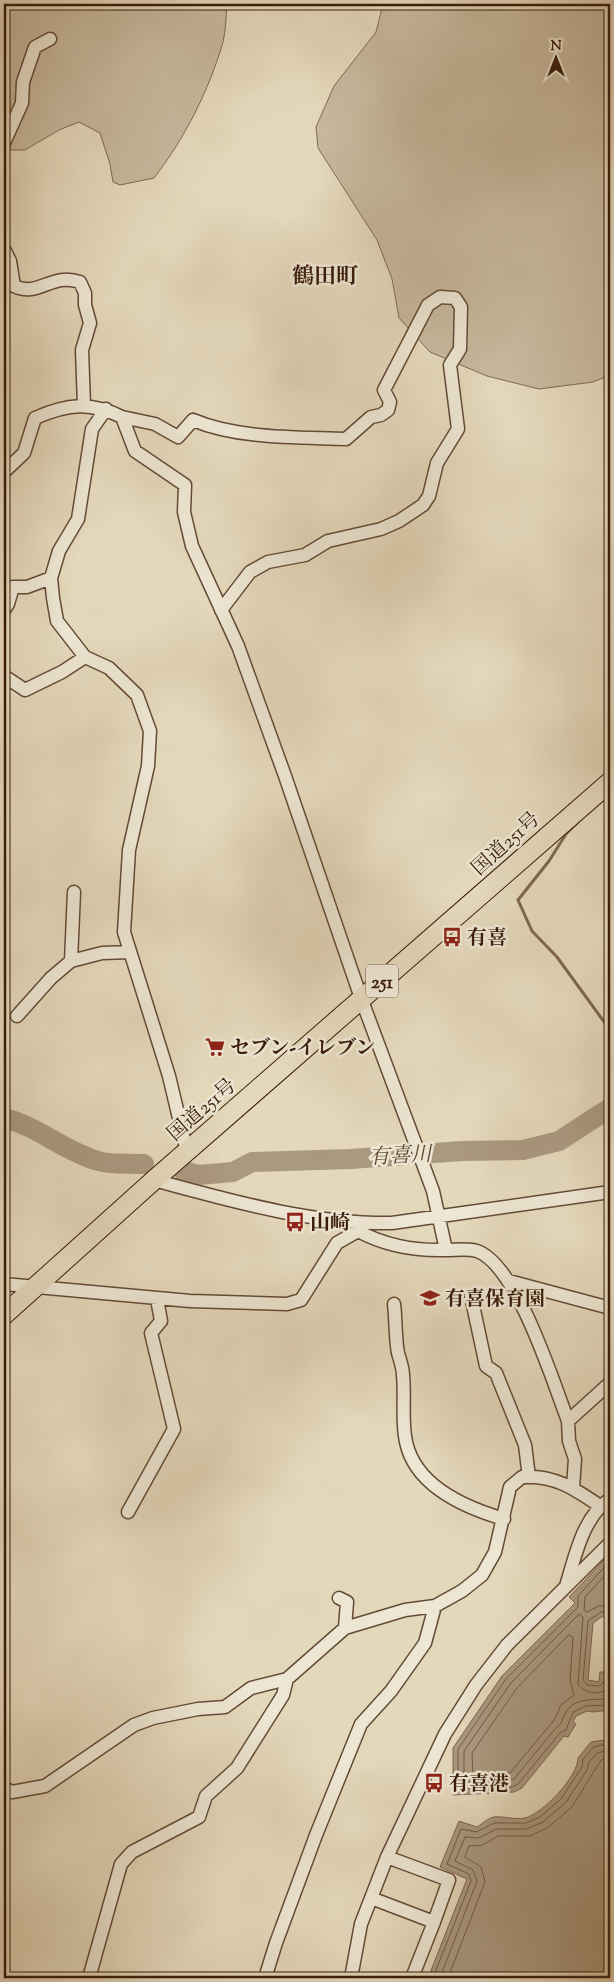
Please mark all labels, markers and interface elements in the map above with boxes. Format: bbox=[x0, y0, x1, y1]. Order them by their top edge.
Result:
north arrow bbox=[532, 32, 582, 82]
text: N bbox=[550, 37, 562, 57]
district label: 鶴田町 bbox=[292, 262, 358, 294]
street label: 国道251号 bbox=[466, 806, 547, 883]
place label: 有喜 bbox=[467, 925, 507, 954]
bus stop icon: 有喜 bbox=[441, 926, 463, 948]
road number: 251 bbox=[366, 964, 398, 998]
place label: セブン-イレブン bbox=[230, 1035, 375, 1064]
supermarket icon: セブン-イレブン bbox=[204, 1036, 226, 1058]
street label: 国道251号 bbox=[162, 1073, 243, 1149]
water label: 有喜川 bbox=[368, 1140, 434, 1174]
place label: 山崎 bbox=[310, 1210, 350, 1239]
bus stop icon: 山崎 bbox=[284, 1211, 306, 1233]
place label: 有喜保育園 bbox=[445, 1286, 545, 1315]
school or university icon: 有喜保育園 bbox=[419, 1287, 441, 1309]
place label: 有喜港 bbox=[449, 1771, 509, 1800]
bus stop icon: 有喜港 bbox=[423, 1772, 445, 1794]

